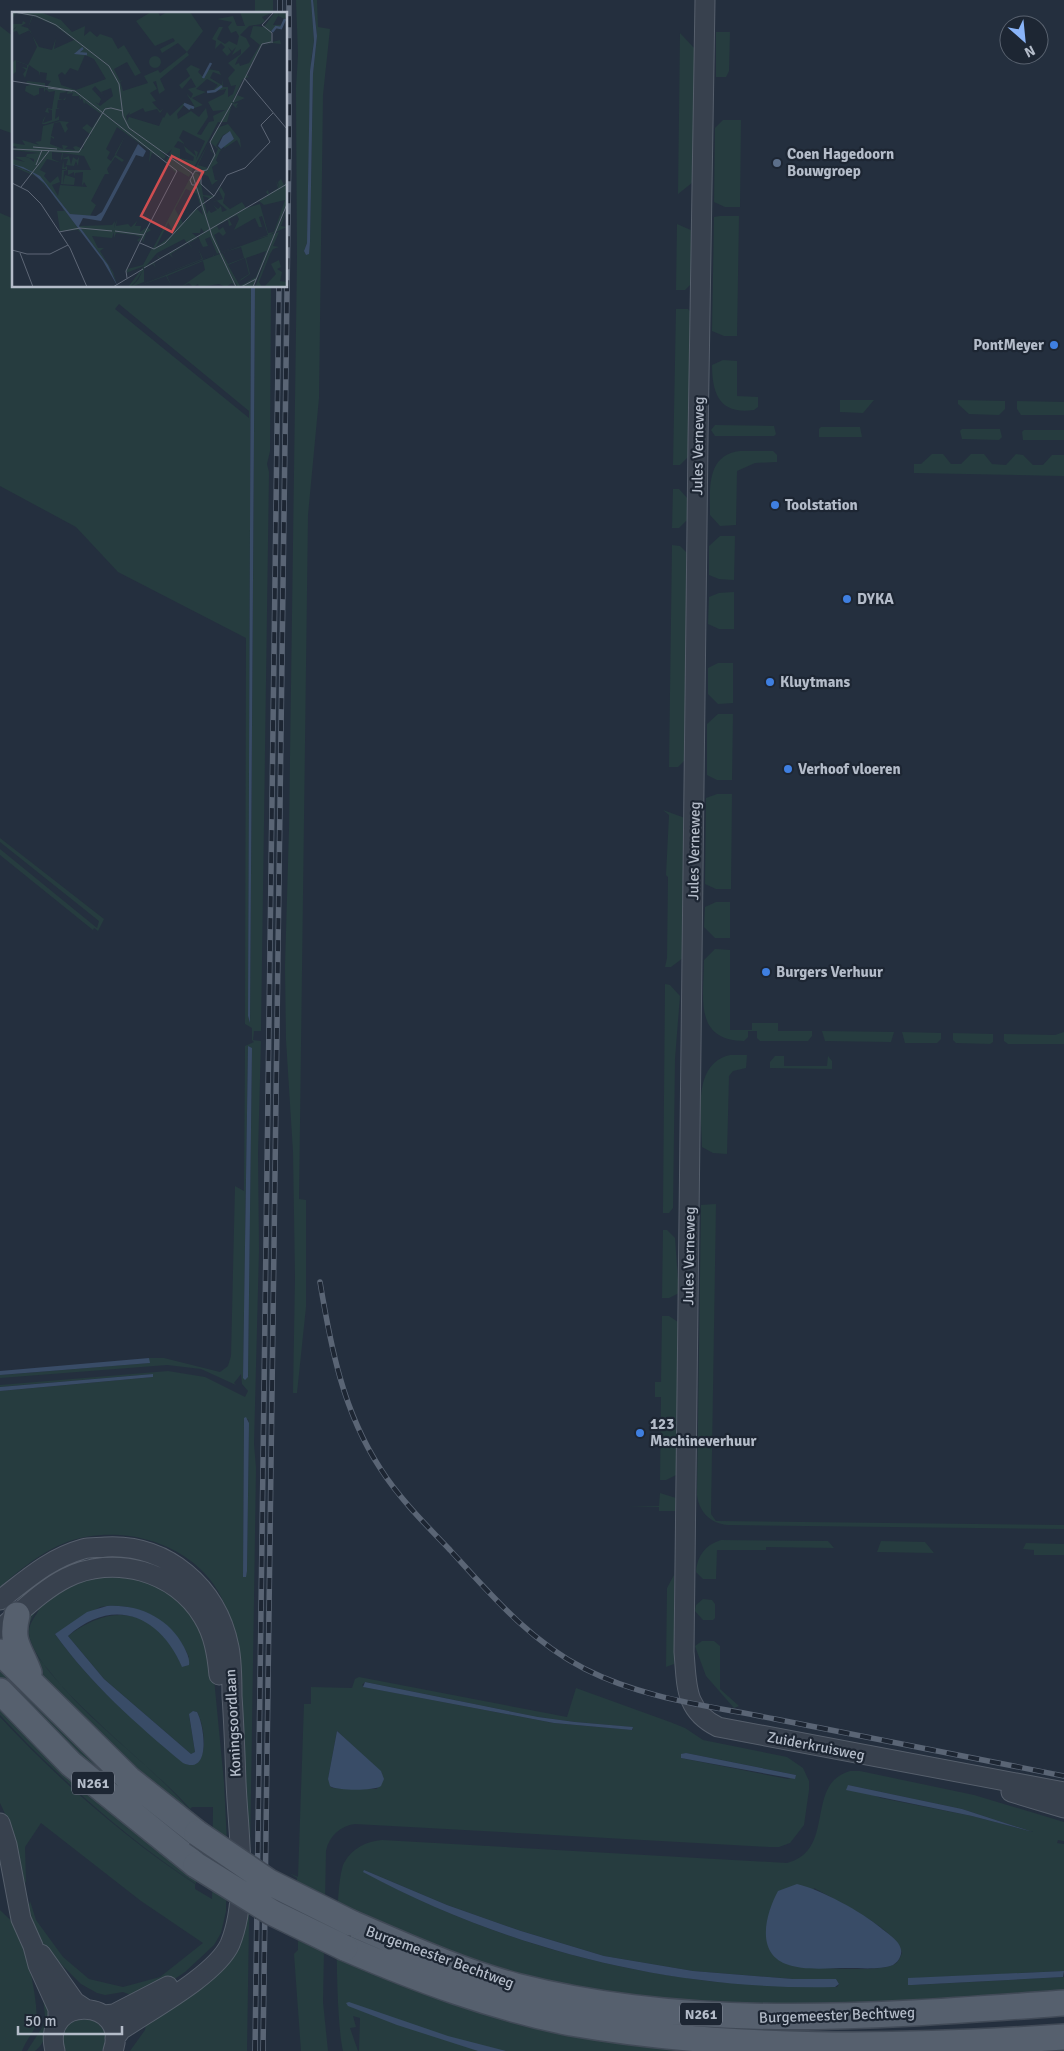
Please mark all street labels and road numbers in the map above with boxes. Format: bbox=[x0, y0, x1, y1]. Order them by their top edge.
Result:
street label: Jules Verneweg bbox=[688, 396, 708, 496]
street label: Jules Verneweg bbox=[684, 801, 704, 901]
street label: Jules Verneweg bbox=[679, 1206, 699, 1306]
street label: Koningsoordlaan bbox=[221, 1669, 245, 1777]
street label: Zuiderkruisweg bbox=[766, 1728, 866, 1764]
road number: N261 bbox=[72, 1772, 114, 1795]
street label: Burgemeester Bechtweg bbox=[363, 1922, 517, 1992]
road number: N261 bbox=[680, 2002, 722, 2026]
street label: Burgemeester Bechtweg bbox=[759, 2003, 916, 2027]

